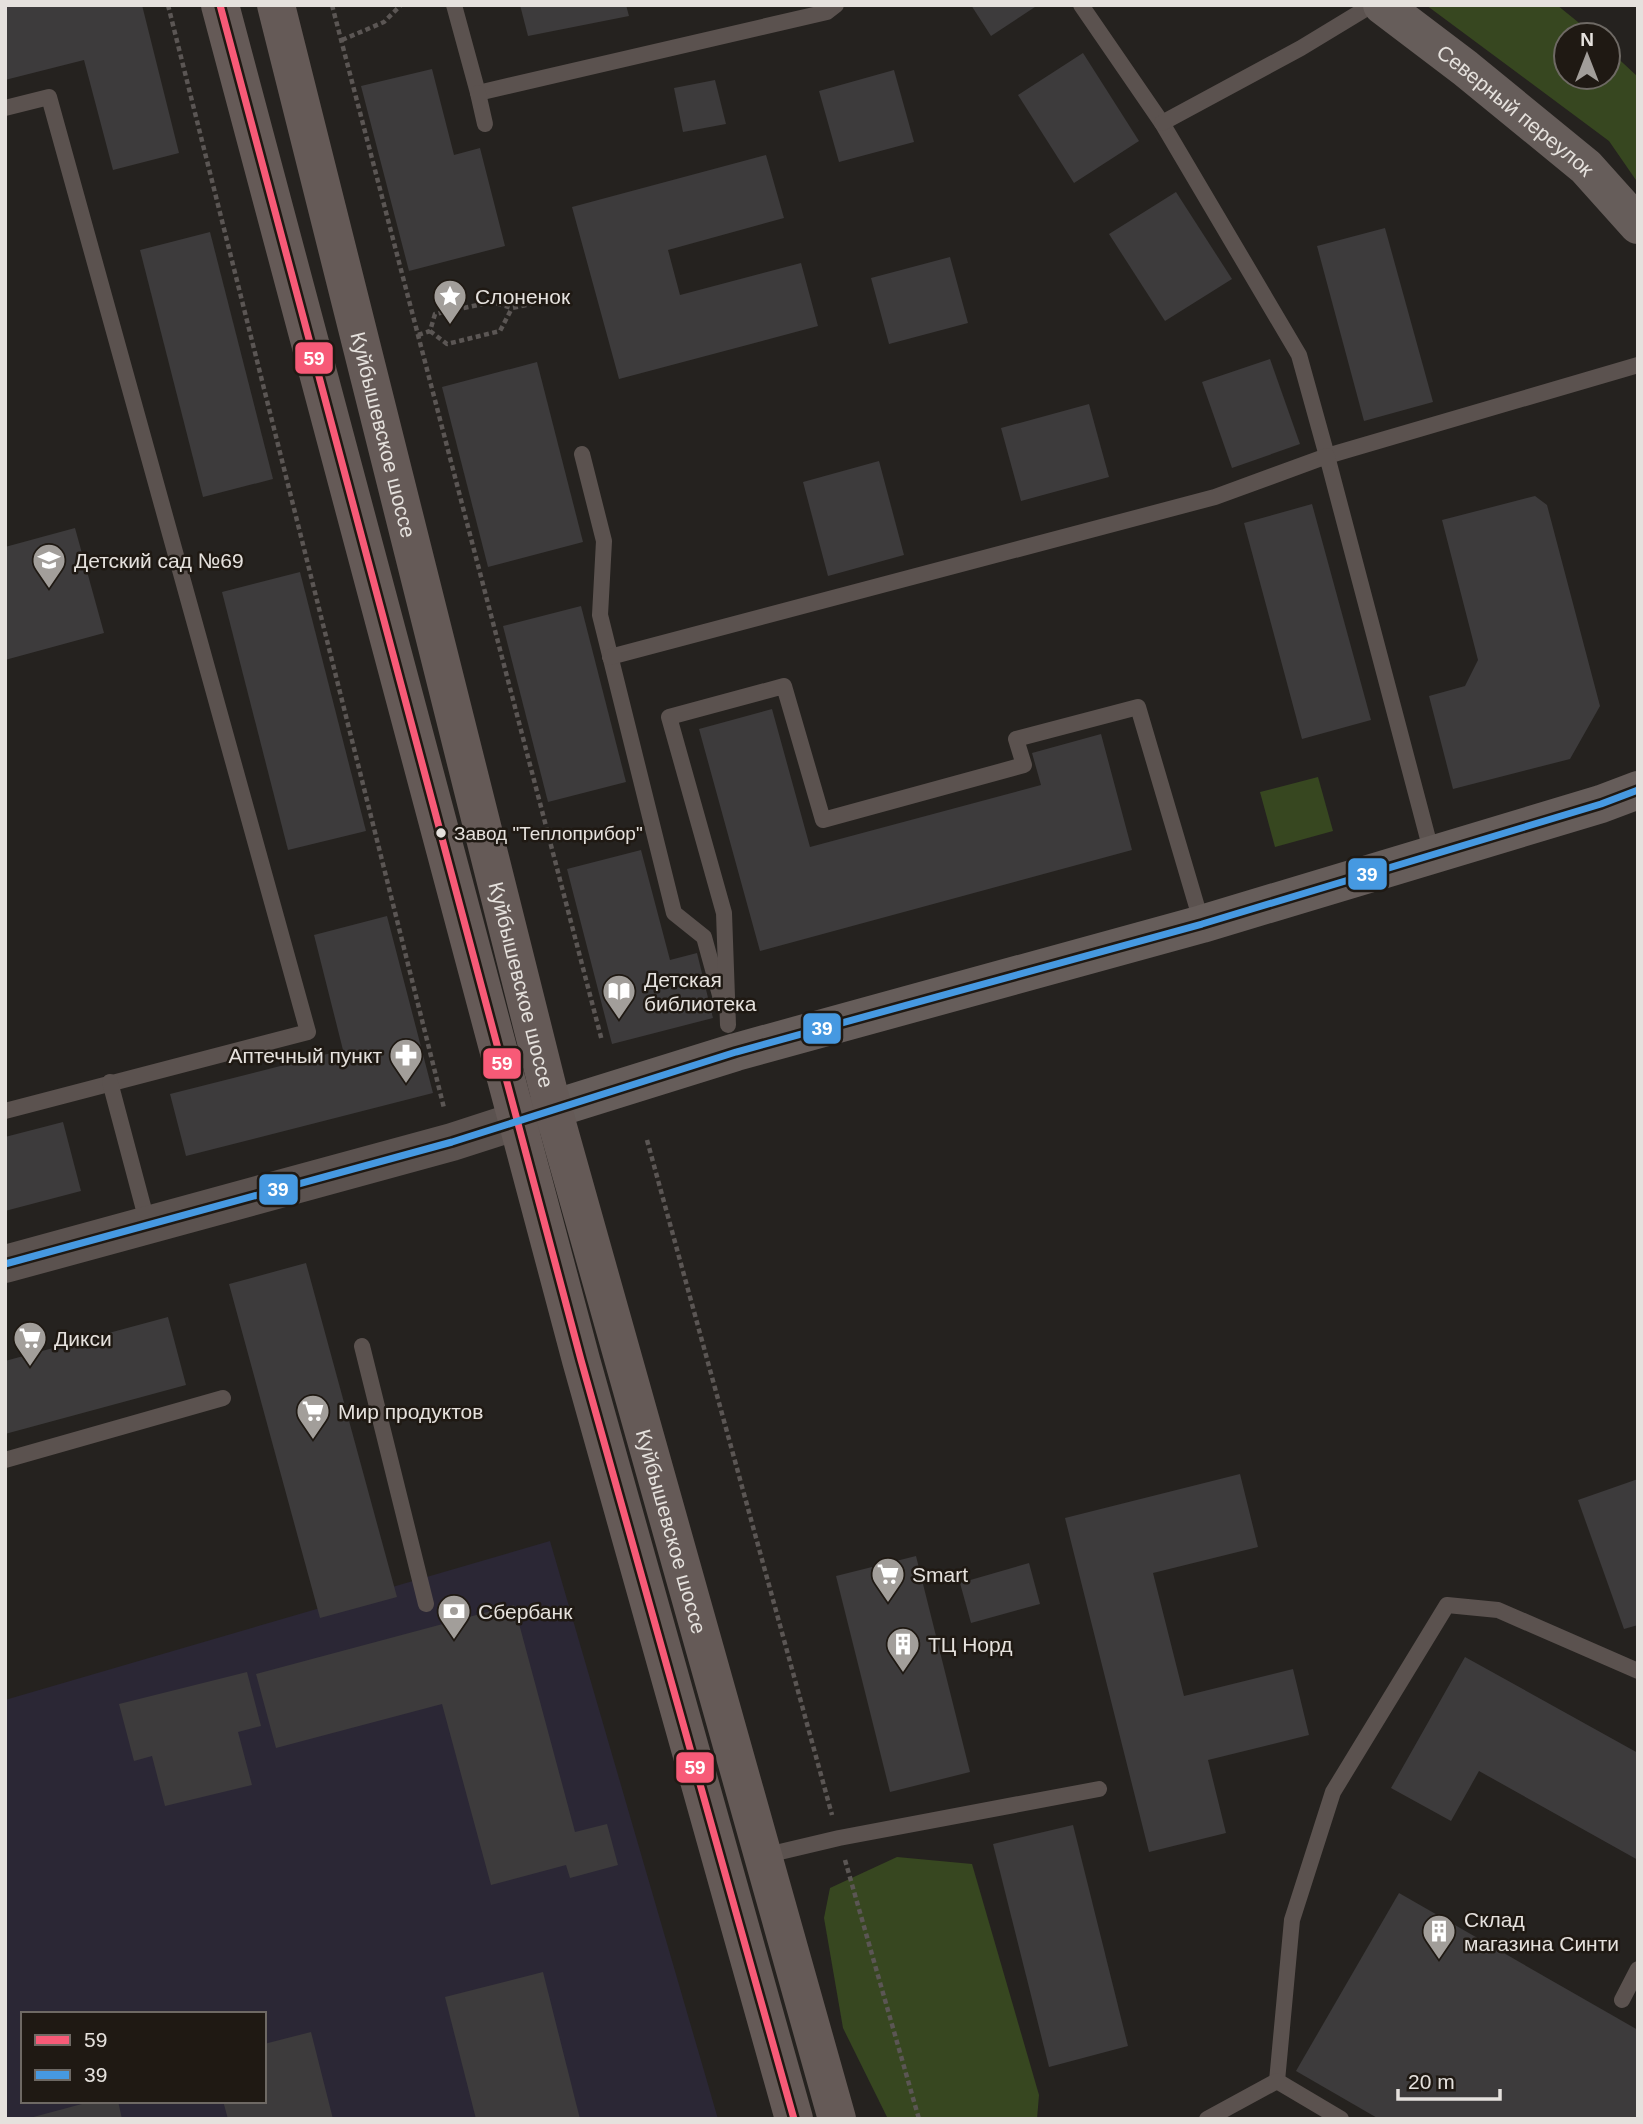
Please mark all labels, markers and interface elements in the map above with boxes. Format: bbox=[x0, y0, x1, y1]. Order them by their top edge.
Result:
north arrow bbox=[1552, 21, 1622, 91]
text: N bbox=[1580, 29, 1594, 50]
street label: Северный переулок bbox=[1433, 40, 1600, 180]
place icon: Слоненок bbox=[431, 277, 469, 326]
place label: Слоненок bbox=[475, 285, 571, 308]
street label: Куйбышевское шоссе bbox=[347, 329, 421, 540]
line badge: 59 bbox=[294, 341, 334, 375]
text: 59 bbox=[303, 348, 325, 369]
school or university icon: Детский сад №69 bbox=[30, 541, 68, 590]
place label: Детский сад №69 bbox=[74, 549, 244, 572]
place label: Завод "Теплоприбор" bbox=[454, 823, 643, 844]
marker: Завод "Теплоприбор" bbox=[434, 826, 448, 840]
line badge: 39 bbox=[1347, 857, 1388, 891]
text: 39 bbox=[1356, 864, 1378, 885]
street label: Куйбышевское шоссе bbox=[485, 879, 559, 1090]
place label: Детская библиотека bbox=[644, 968, 757, 1015]
library icon: Детская библиотека bbox=[600, 972, 638, 1021]
line badge: 39 bbox=[802, 1012, 842, 1045]
text: 39 bbox=[811, 1018, 833, 1039]
pharmacy icon: Аптечный пункт bbox=[387, 1036, 425, 1085]
place label: Аптечный пункт bbox=[229, 1044, 382, 1067]
line badge: 59 bbox=[482, 1047, 522, 1080]
text: 59 bbox=[491, 1053, 513, 1074]
line badge: 39 bbox=[258, 1173, 299, 1206]
text: 39 bbox=[267, 1179, 289, 1200]
supermarket icon: Дикси bbox=[11, 1319, 49, 1368]
place label: Дикси bbox=[54, 1327, 112, 1350]
supermarket icon: Мир продуктов bbox=[294, 1392, 332, 1441]
place label: Мир продуктов bbox=[338, 1400, 483, 1423]
street label: Куйбышевское шоссе bbox=[632, 1427, 711, 1636]
supermarket icon: Smart bbox=[869, 1555, 907, 1604]
place label: Smart bbox=[912, 1563, 968, 1586]
bank icon: Сбербанк bbox=[435, 1592, 473, 1641]
place label: Сбербанк bbox=[478, 1600, 573, 1623]
building icon: ТЦ Норд bbox=[884, 1625, 922, 1674]
place label: ТЦ Норд bbox=[928, 1633, 1013, 1656]
line badge: 59 bbox=[675, 1751, 715, 1784]
text: 59 bbox=[684, 1757, 706, 1778]
place label: Склад магазина Синти bbox=[1464, 1908, 1619, 1955]
building icon: Склад магазина Синти bbox=[1420, 1912, 1458, 1961]
legend bbox=[21, 2012, 266, 2103]
text: 59 bbox=[84, 2028, 107, 2051]
scale bar bbox=[1398, 2058, 1500, 2102]
text: 39 bbox=[84, 2063, 107, 2086]
text: 20 m bbox=[1408, 2070, 1455, 2093]

